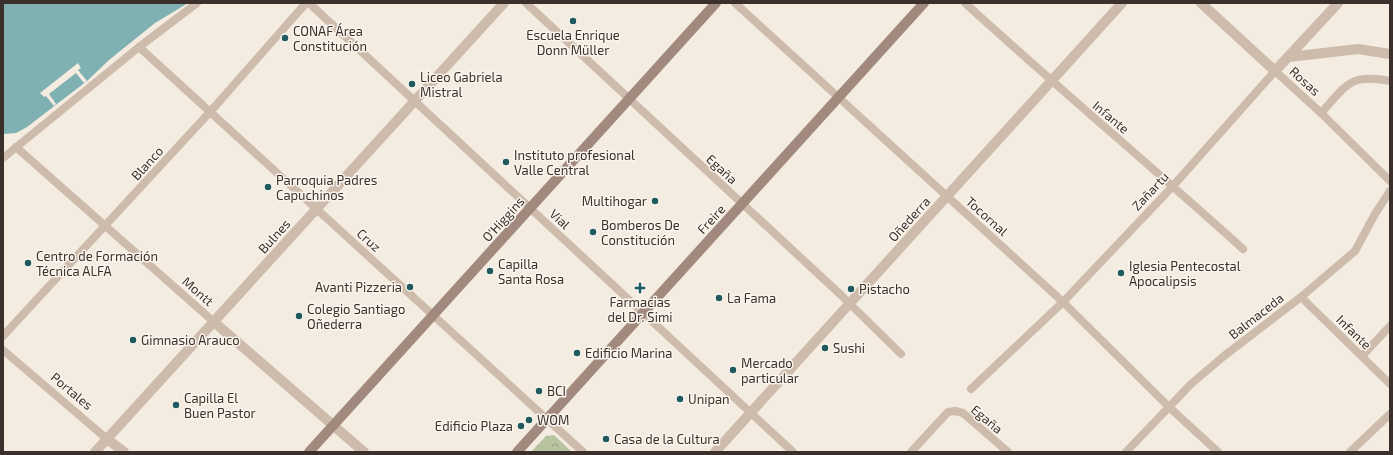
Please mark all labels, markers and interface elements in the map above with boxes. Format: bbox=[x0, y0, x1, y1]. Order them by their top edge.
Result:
marker: Escuela Enrique Donn Müller bbox=[568, 16, 578, 26]
place label: CONAF Área Constitución bbox=[293, 22, 367, 54]
place label: Escuela Enrique Donn Müller bbox=[526, 27, 620, 58]
marker: CONAF Área Constitución bbox=[280, 33, 290, 43]
street label: Rosas bbox=[1286, 63, 1324, 99]
place label: Liceo Gabriela Mistral bbox=[420, 69, 503, 100]
marker: Liceo Gabriela Mistral bbox=[407, 79, 417, 89]
street label: Infante bbox=[1090, 97, 1132, 137]
street label: Blanco bbox=[128, 143, 166, 183]
place label: Instituto profesional Valle Central bbox=[514, 147, 635, 178]
street label: Egaña bbox=[703, 151, 741, 187]
marker: Instituto profesional Valle Central bbox=[501, 157, 511, 167]
street label: Zañartu bbox=[1128, 168, 1172, 214]
place label: Parroquia Padres Capuchinos bbox=[276, 172, 377, 203]
marker: Parroquia Padres Capuchinos bbox=[263, 182, 273, 192]
street label: O'Higgins bbox=[479, 193, 527, 245]
place label: Multihogar bbox=[582, 193, 647, 209]
street label: Oñederra bbox=[885, 193, 933, 245]
street label: Tocornal bbox=[963, 193, 1011, 239]
marker: Multihogar bbox=[650, 196, 660, 206]
street label: Freire bbox=[694, 201, 728, 237]
street label: Vial bbox=[546, 206, 574, 232]
street label: Bulnes bbox=[255, 216, 293, 256]
place label: Bomberos De Constitución bbox=[601, 217, 680, 248]
street label: Cruz bbox=[354, 225, 384, 255]
marker: Bomberos De Constitución bbox=[588, 227, 598, 237]
place label: Centro de Formación Técnica ALFA bbox=[36, 248, 158, 279]
place label: Capilla Santa Rosa bbox=[498, 256, 564, 287]
marker: Centro de Formación Técnica ALFA bbox=[23, 258, 33, 268]
place label: Iglesia Pentecostal Apocalipsis bbox=[1129, 258, 1241, 289]
marker: Capilla Santa Rosa bbox=[485, 266, 495, 276]
marker: Iglesia Pentecostal Apocalipsis bbox=[1116, 268, 1126, 278]
street label: Montt bbox=[179, 273, 217, 309]
place label: Avanti Pizzeria bbox=[315, 279, 402, 295]
place label: Pistacho bbox=[859, 281, 910, 297]
marker: Avanti Pizzeria bbox=[405, 282, 415, 292]
marker: Farmacias del Dr. Simi bbox=[635, 283, 645, 293]
marker: Pistacho bbox=[846, 284, 856, 294]
place label: La Fama bbox=[727, 290, 776, 306]
street label: Balmaceda bbox=[1225, 290, 1287, 342]
marker: La Fama bbox=[714, 293, 724, 303]
place label: Farmacias del Dr. Simi bbox=[607, 294, 673, 325]
place label: Colegio Santiago Oñederra bbox=[307, 301, 405, 332]
marker: Colegio Santiago Oñederra bbox=[294, 311, 304, 321]
street label: Infante bbox=[1333, 311, 1375, 353]
place label: Gimnasio Arauco bbox=[141, 332, 240, 348]
marker: Gimnasio Arauco bbox=[128, 335, 138, 345]
place label: Sushi bbox=[833, 340, 865, 356]
marker: Sushi bbox=[820, 343, 830, 353]
place label: Edificio Marina bbox=[585, 345, 672, 361]
marker: Edificio Marina bbox=[572, 348, 582, 358]
place label: Mercado particular bbox=[741, 355, 799, 386]
marker: Mercado particular bbox=[728, 365, 738, 375]
street label: Portales bbox=[48, 369, 96, 413]
place label: BCI bbox=[547, 383, 566, 399]
marker: BCI bbox=[534, 386, 544, 396]
place label: Capilla El Buen Pastor bbox=[184, 390, 256, 421]
place label: Unipan bbox=[688, 391, 730, 407]
marker: Unipan bbox=[675, 394, 685, 404]
marker: Capilla El Buen Pastor bbox=[171, 400, 181, 410]
street label: Egaña bbox=[968, 401, 1006, 437]
place label: WOM bbox=[537, 412, 569, 428]
marker: WOM bbox=[524, 415, 534, 425]
place label: Edificio Plaza bbox=[435, 418, 513, 434]
marker: Edificio Plaza bbox=[516, 421, 526, 431]
place label: Casa de la Cultura bbox=[614, 431, 720, 447]
marker: Casa de la Cultura bbox=[601, 434, 611, 444]

